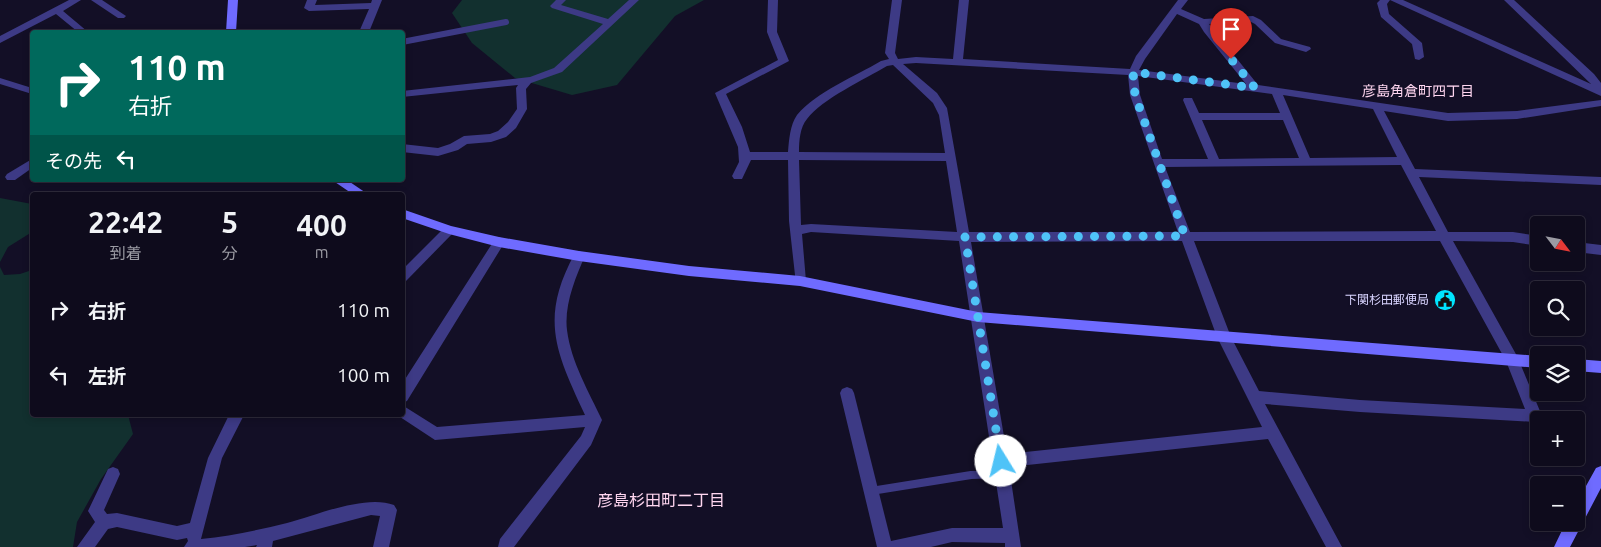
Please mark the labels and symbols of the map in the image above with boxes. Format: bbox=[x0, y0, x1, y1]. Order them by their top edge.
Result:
pin bbox=[1210, 8, 1252, 59]
district label: 彦島角倉町四丁目 bbox=[1362, 83, 1474, 99]
north arrow bbox=[1530, 216, 1585, 271]
public building icon: 下関杉田郵便局 bbox=[1433, 288, 1457, 312]
place label: 下関杉田郵便局 bbox=[1345, 293, 1429, 306]
position arrow bbox=[974, 434, 1026, 486]
district label: 彦島杉田町二丁目 bbox=[597, 491, 725, 509]

